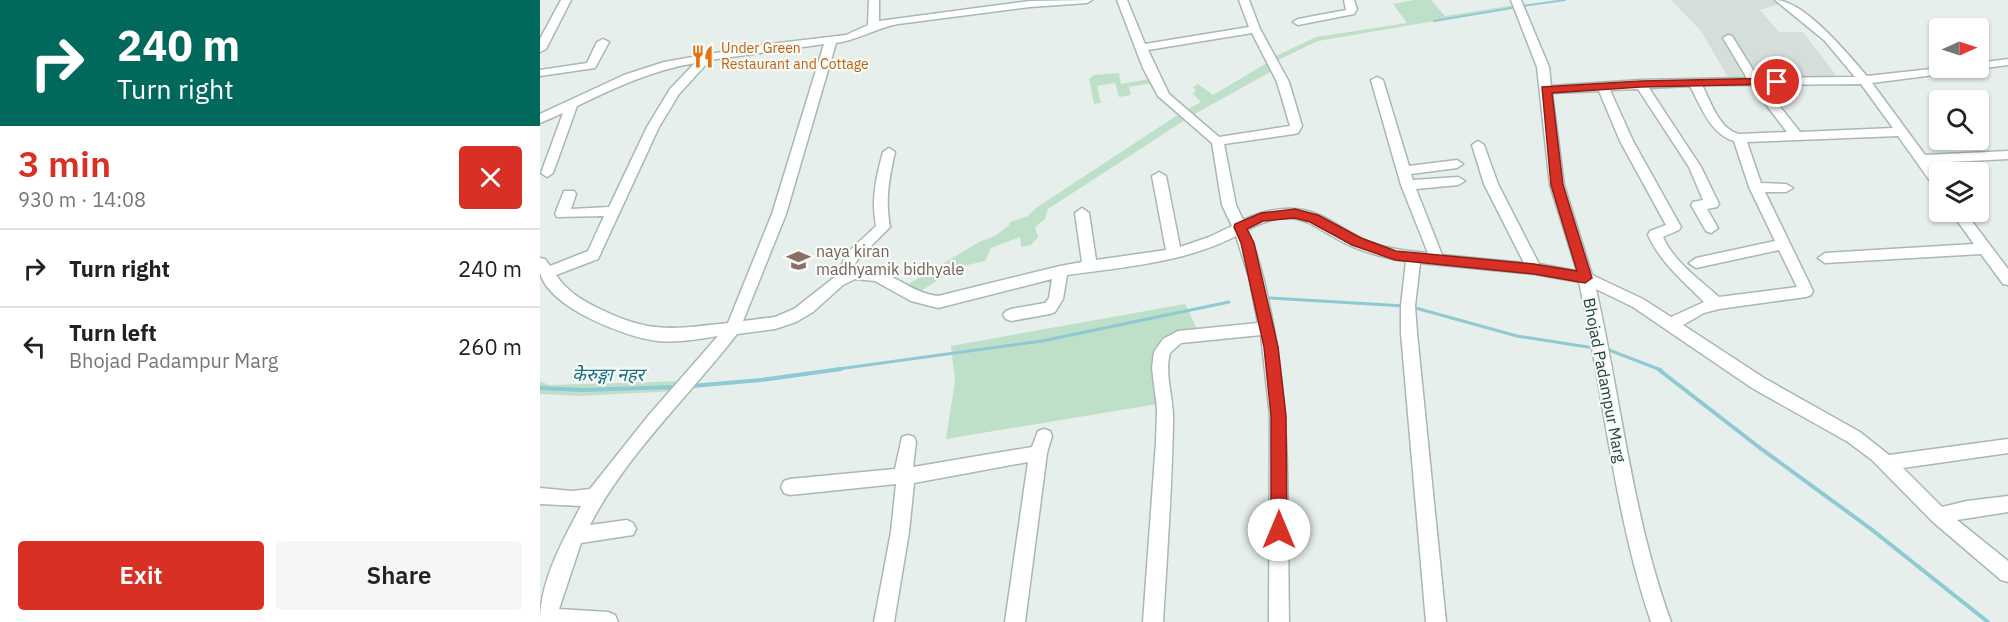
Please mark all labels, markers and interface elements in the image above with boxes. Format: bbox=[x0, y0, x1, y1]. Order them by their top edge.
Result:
text: 240 m bbox=[117, 18, 240, 73]
north arrow bbox=[1929, 18, 1989, 78]
map controls bbox=[1929, 18, 1989, 222]
icon: right bbox=[18, 24, 96, 102]
place label: Under Green Restaurant and Cottage bbox=[721, 39, 869, 73]
restaurant icon: Under Green Restaurant and Cottage bbox=[690, 43, 716, 69]
pin bbox=[1751, 56, 1802, 107]
icon: arrive bbox=[1760, 65, 1793, 98]
text: Turn right bbox=[117, 71, 234, 106]
button: search bbox=[1929, 90, 1989, 150]
text: 3 min bbox=[18, 140, 111, 187]
button: close bbox=[459, 146, 522, 209]
button: layers bbox=[1929, 162, 1989, 222]
text: 930 m · 14:08 bbox=[18, 186, 146, 213]
place label: naya kiran madhyamik bidhyale bbox=[816, 241, 964, 279]
school or university icon: naya kiran madhyamik bidhyale bbox=[785, 247, 811, 273]
icon: right bbox=[18, 252, 51, 285]
text: Turn right bbox=[69, 254, 170, 283]
text: 240 m bbox=[458, 254, 522, 283]
street label: Bhojad Padampur Marg bbox=[1579, 296, 1631, 465]
text: Turn left bbox=[69, 318, 157, 347]
icon: left bbox=[18, 330, 51, 363]
text: 260 m bbox=[458, 332, 522, 361]
text: Bhojad Padampur Marg bbox=[69, 347, 278, 374]
water label: केेरुङ्गा नहर bbox=[572, 363, 648, 386]
position arrow bbox=[1247, 498, 1311, 562]
button: Exit bbox=[18, 541, 264, 610]
button: Share bbox=[276, 541, 522, 610]

